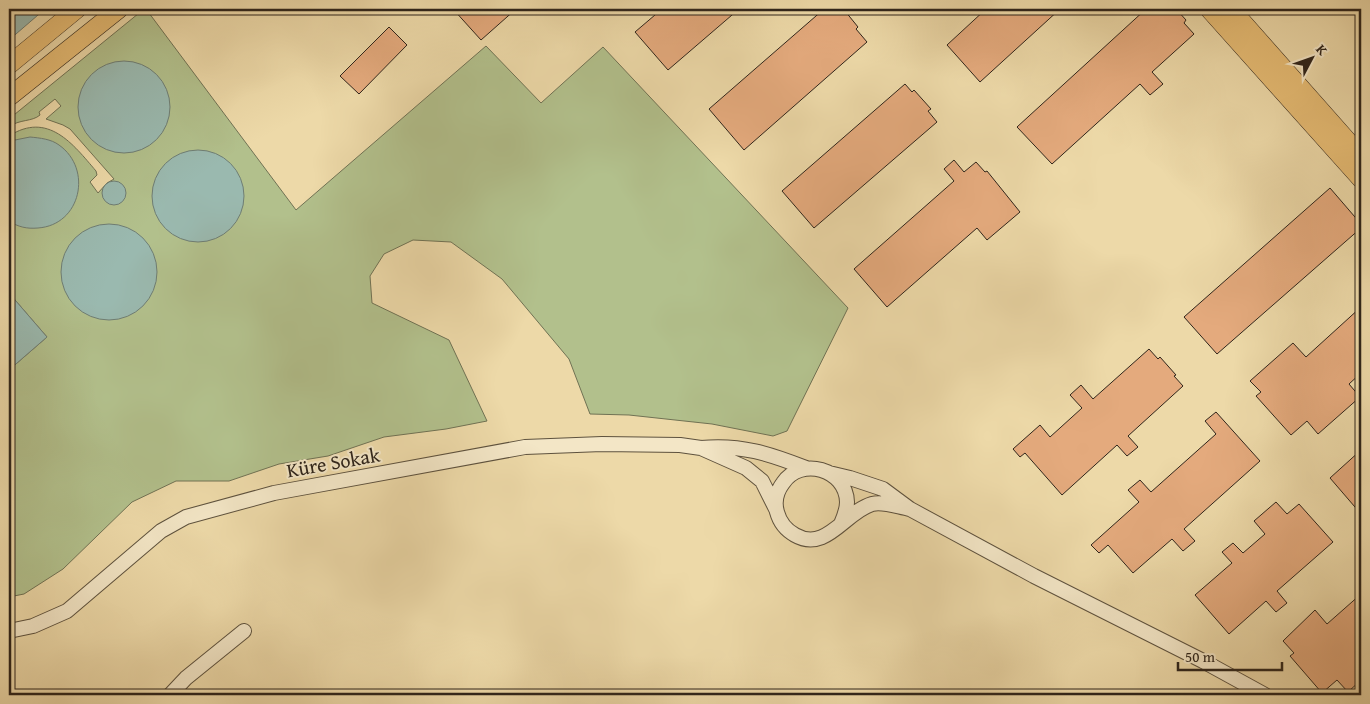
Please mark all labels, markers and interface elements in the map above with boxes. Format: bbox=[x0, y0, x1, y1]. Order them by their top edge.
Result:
north arrow bbox=[1288, 32, 1338, 82]
text: K bbox=[1311, 40, 1332, 59]
street label: Küre Sokak bbox=[284, 439, 383, 484]
scale bar bbox=[1178, 639, 1281, 671]
text: 50 m bbox=[1185, 646, 1216, 667]

